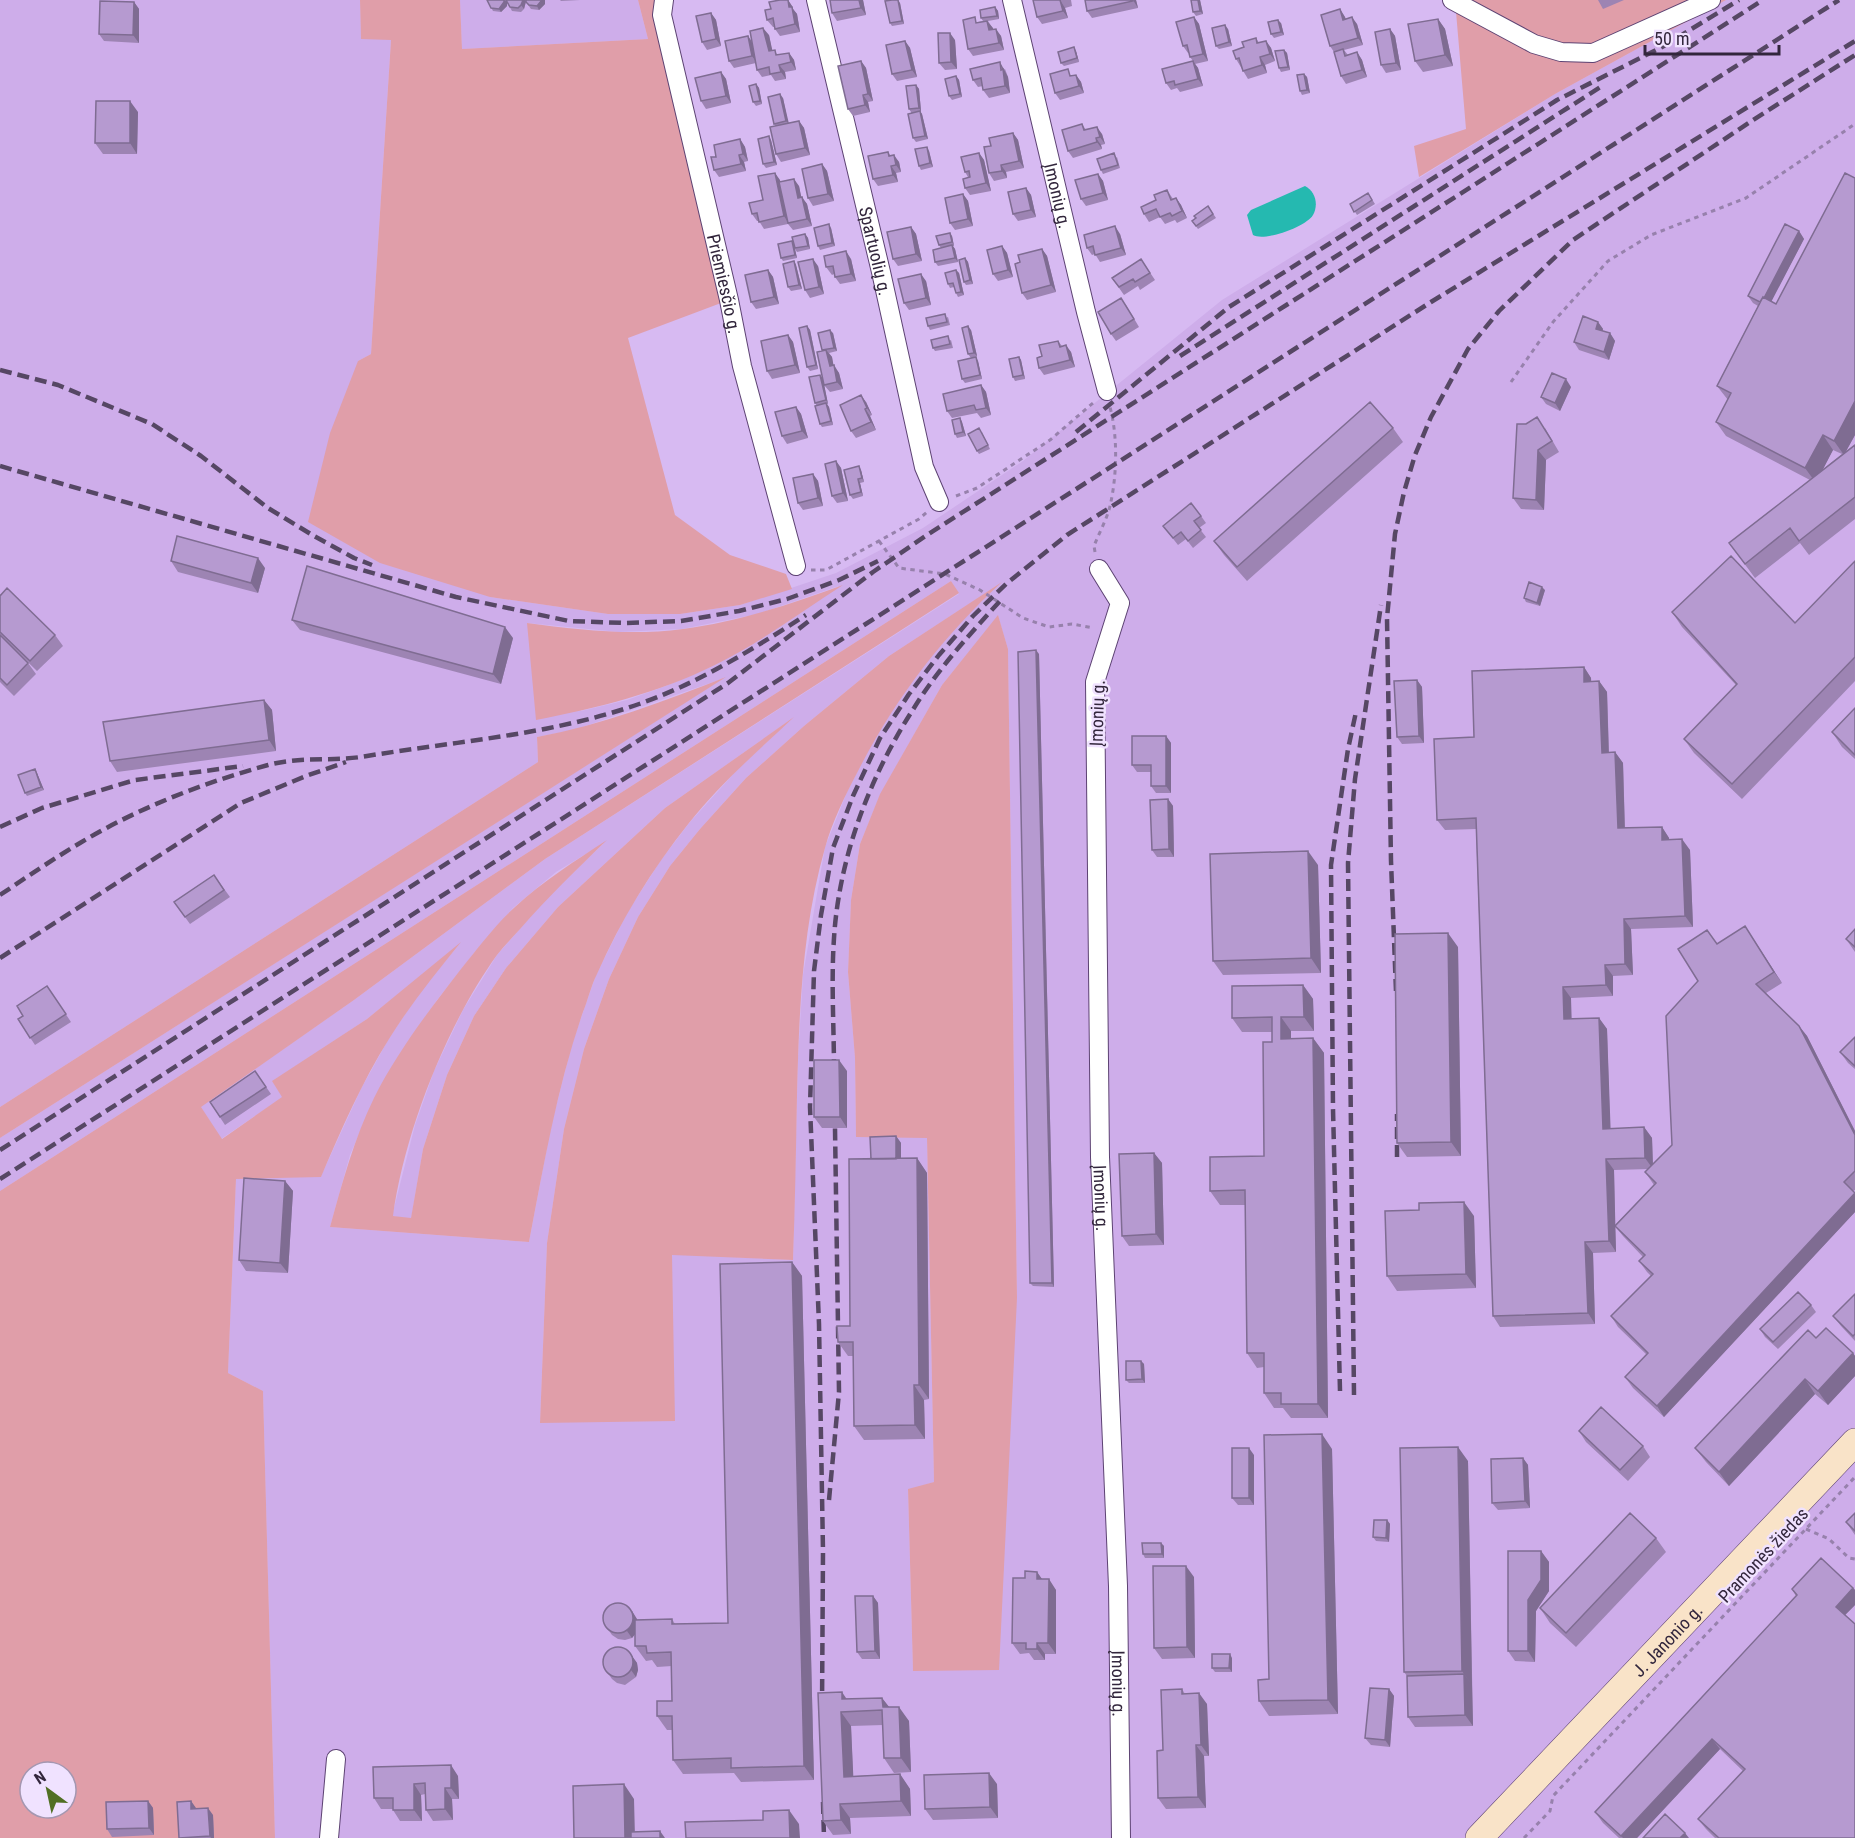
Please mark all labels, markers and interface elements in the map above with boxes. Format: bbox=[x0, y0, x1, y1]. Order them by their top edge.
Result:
scale bar bbox=[1645, 18, 1778, 56]
text: 50 m bbox=[1654, 28, 1689, 49]
street label: Įmonių g. bbox=[1041, 161, 1076, 230]
street label: Spartuolių g. bbox=[855, 204, 896, 297]
street label: Priemiesčio g. bbox=[703, 232, 746, 335]
street label: Įmonių g. bbox=[1085, 679, 1109, 747]
street label: Įmonių g. bbox=[1090, 1164, 1114, 1232]
street label: Pramonės žiedas bbox=[1714, 1503, 1812, 1607]
street label: J. Janonio g. bbox=[1628, 1599, 1706, 1681]
street label: Įmonių g. bbox=[1108, 1650, 1130, 1717]
north arrow bbox=[18, 1760, 78, 1820]
text: N bbox=[31, 1767, 49, 1788]

